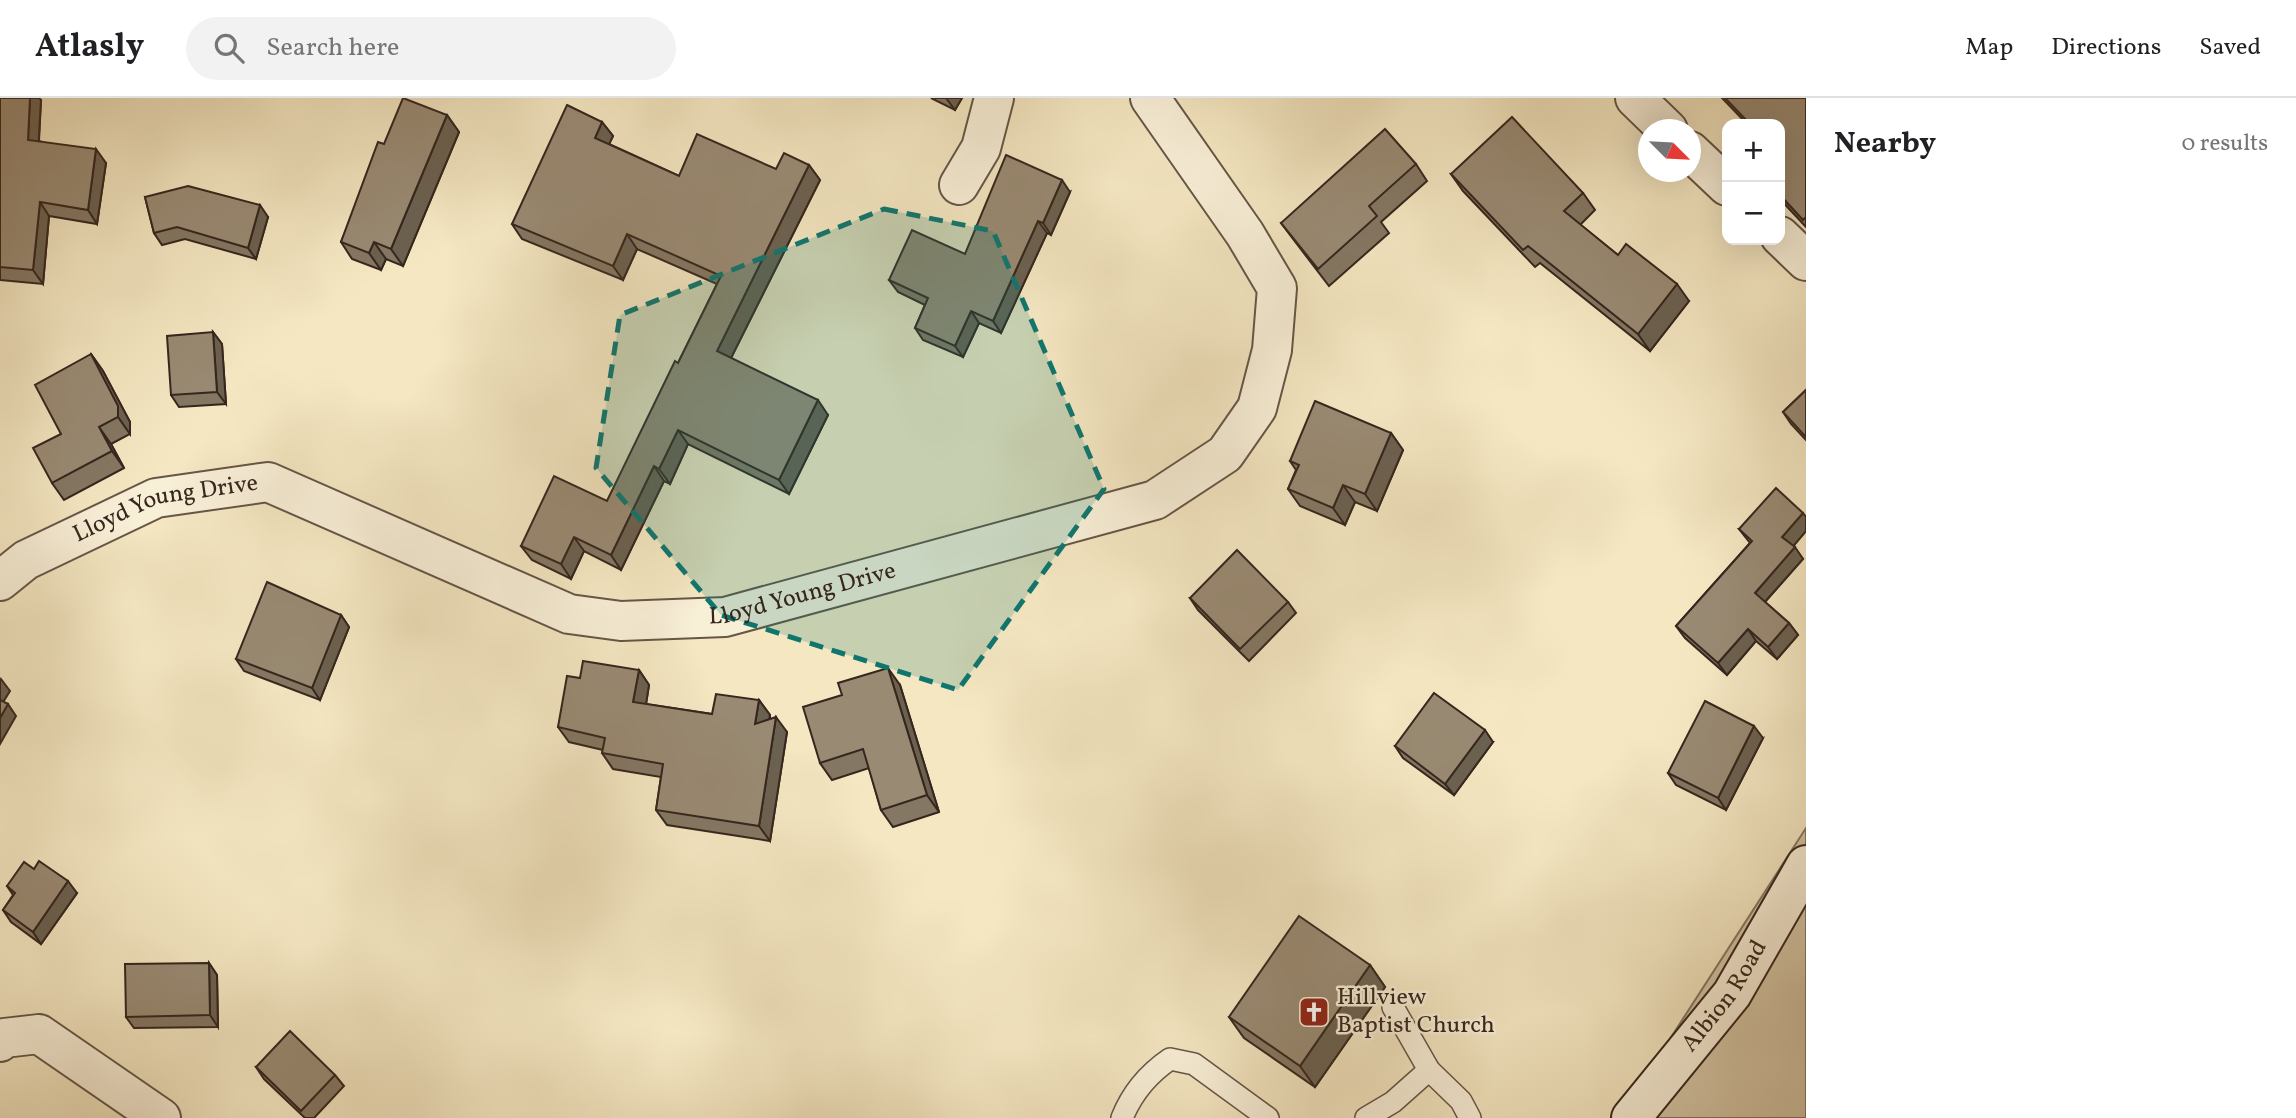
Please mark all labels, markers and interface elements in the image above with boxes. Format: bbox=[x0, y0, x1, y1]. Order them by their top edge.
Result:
search box bbox=[186, 17, 676, 80]
text: Atlasly bbox=[35, 25, 144, 71]
icon: search bbox=[210, 29, 248, 67]
text: Search here bbox=[266, 30, 399, 66]
text: Map bbox=[1965, 31, 2013, 65]
text: Directions bbox=[2051, 31, 2161, 65]
text: Saved bbox=[2199, 31, 2261, 65]
north arrow bbox=[1638, 119, 1701, 182]
map controls bbox=[1722, 119, 1785, 245]
button: + bbox=[1722, 119, 1785, 182]
text: Nearby bbox=[1834, 123, 1936, 165]
text: 0 results bbox=[2181, 128, 2268, 160]
button: − bbox=[1722, 182, 1785, 245]
street label: Lloyd Young Drive bbox=[68, 467, 260, 552]
street label: Lloyd Young Drive bbox=[708, 554, 900, 635]
street label: Albion Road bbox=[1674, 934, 1776, 1060]
place label: Hillview Baptist Church bbox=[1337, 981, 1495, 1043]
church icon: Hillview Baptist Church bbox=[1297, 995, 1331, 1029]

